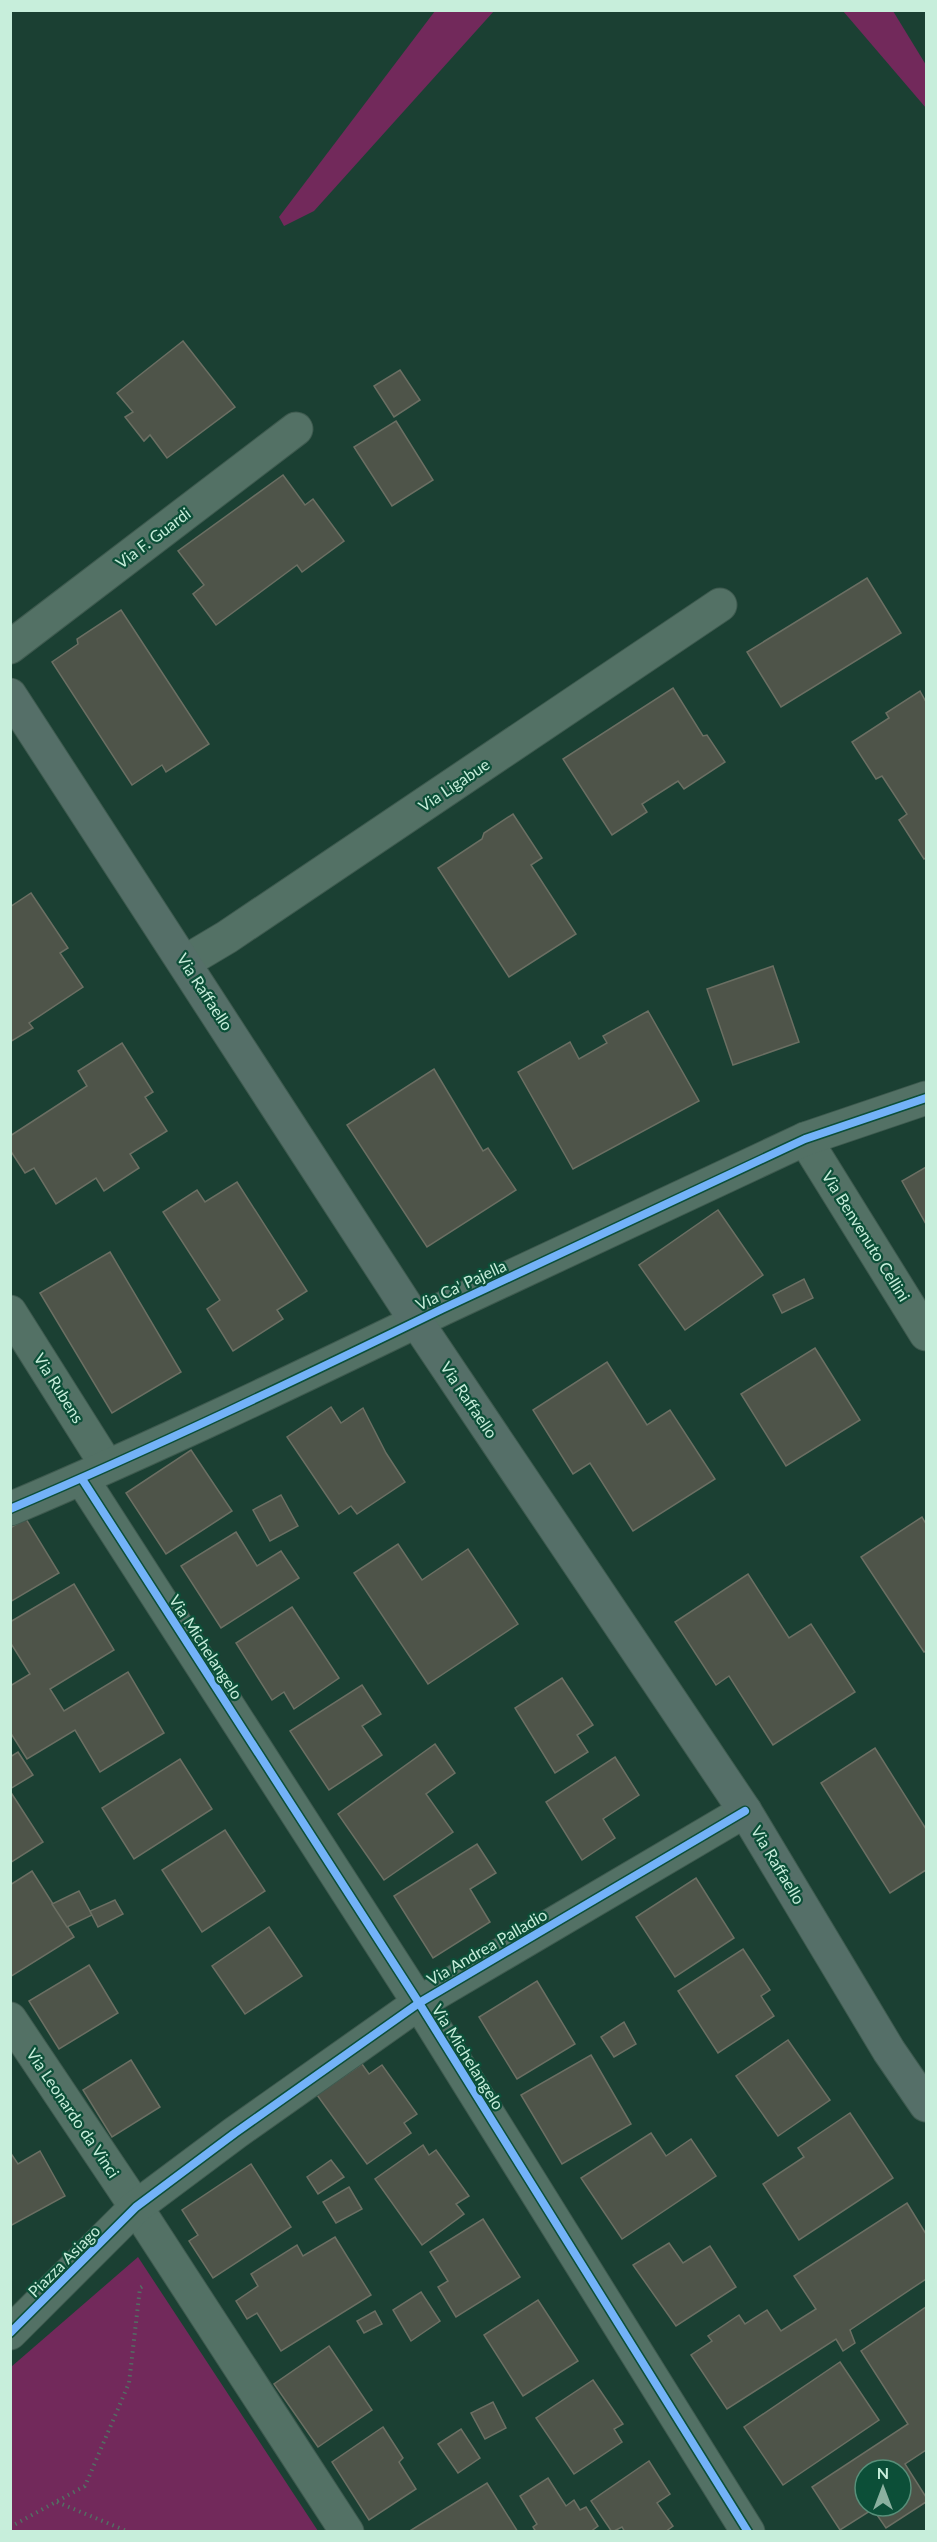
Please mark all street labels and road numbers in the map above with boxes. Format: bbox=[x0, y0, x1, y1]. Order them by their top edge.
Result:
street label: Via F. Guardi bbox=[111, 503, 194, 572]
street label: Via Ligabue bbox=[415, 754, 493, 815]
street label: Via Raffaello bbox=[173, 950, 237, 1034]
street label: Via Benvenuto Cellini bbox=[818, 1167, 914, 1305]
street label: Via Ca' Pajella bbox=[413, 1255, 509, 1314]
street label: Via Rubens bbox=[31, 1349, 88, 1426]
street label: Via Raffaello bbox=[437, 1358, 502, 1442]
street label: Via Michelangelo bbox=[166, 1591, 247, 1702]
street label: Via Raffaello bbox=[748, 1822, 809, 1907]
street label: Via Andrea Palladio bbox=[423, 1904, 550, 1989]
street label: Via Michelangelo bbox=[428, 2001, 508, 2113]
street label: Via Leonardo da Vinci bbox=[23, 2044, 124, 2181]
street label: Piazza Asiago bbox=[24, 2221, 104, 2301]

